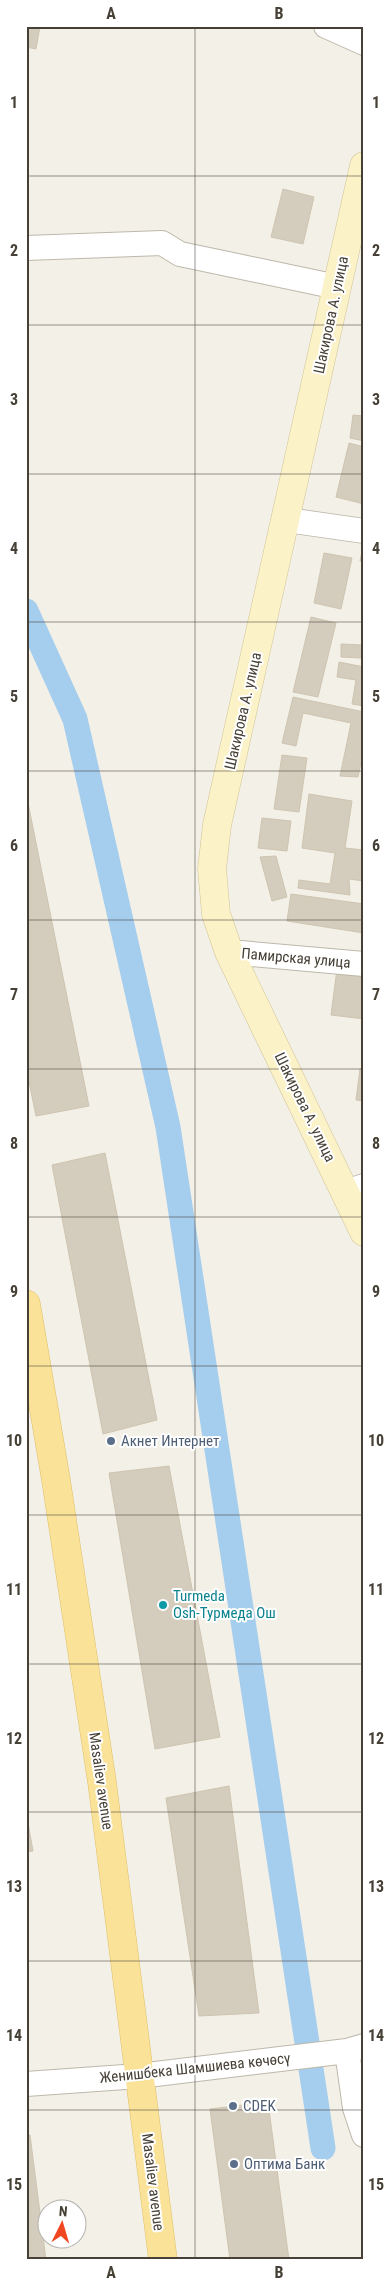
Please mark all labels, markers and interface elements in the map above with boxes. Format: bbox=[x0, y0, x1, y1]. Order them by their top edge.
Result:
text: A bbox=[106, 4, 116, 23]
text: B bbox=[275, 4, 284, 23]
text: 1 bbox=[10, 93, 18, 112]
text: 1 bbox=[372, 93, 380, 112]
text: 2 bbox=[10, 241, 18, 260]
text: 2 bbox=[372, 241, 380, 260]
street label: Шакирова А. улица bbox=[310, 255, 352, 375]
text: 3 bbox=[10, 390, 18, 409]
text: 3 bbox=[372, 390, 380, 409]
text: 4 bbox=[10, 539, 18, 558]
text: 4 bbox=[372, 539, 380, 558]
street label: Шакирова А. улица bbox=[221, 651, 265, 771]
text: 5 bbox=[10, 687, 18, 706]
text: 5 bbox=[372, 687, 380, 706]
text: 6 bbox=[10, 836, 18, 855]
text: 6 bbox=[372, 836, 380, 855]
street label: Памирская улица bbox=[241, 944, 351, 972]
text: 7 bbox=[10, 985, 18, 1004]
text: 7 bbox=[372, 985, 380, 1004]
street label: Шакирова А. улица bbox=[271, 1049, 339, 1165]
text: 8 bbox=[10, 1134, 18, 1153]
text: 8 bbox=[372, 1134, 380, 1153]
text: 9 bbox=[10, 1282, 18, 1301]
text: 9 bbox=[372, 1282, 380, 1301]
text: 10 bbox=[6, 1431, 22, 1450]
text: 10 bbox=[368, 1431, 384, 1450]
place label: Акнет Интернет bbox=[121, 1432, 219, 1450]
marker: Акнет Интернет bbox=[105, 1435, 117, 1447]
text: 11 bbox=[6, 1580, 22, 1599]
text: 11 bbox=[368, 1580, 384, 1599]
place label: Turmeda Osh-Турмеда Ош bbox=[173, 1587, 276, 1622]
marker: Turmeda Osh-Турмеда Ош bbox=[157, 1599, 169, 1611]
text: 12 bbox=[6, 1729, 22, 1748]
text: 12 bbox=[368, 1729, 384, 1748]
street label: Masaliev avenue bbox=[85, 1731, 117, 1831]
text: 13 bbox=[6, 1877, 22, 1896]
text: 13 bbox=[368, 1877, 384, 1896]
text: 14 bbox=[6, 2026, 22, 2045]
text: 14 bbox=[368, 2026, 384, 2045]
street label: Женишбека Шамшиева көчөсү bbox=[99, 2049, 292, 2087]
place label: CDEK bbox=[243, 2097, 277, 2115]
marker: CDEK bbox=[227, 2100, 239, 2112]
street label: Masaliev avenue bbox=[138, 2132, 168, 2232]
place label: Оптима Банк bbox=[244, 2155, 325, 2173]
marker: Оптима Банк bbox=[228, 2158, 240, 2170]
text: 15 bbox=[6, 2175, 22, 2194]
text: 15 bbox=[368, 2175, 384, 2194]
north arrow bbox=[38, 2198, 88, 2248]
text: N bbox=[58, 2203, 68, 2219]
text: A bbox=[106, 2263, 116, 2282]
text: B bbox=[275, 2263, 284, 2282]

